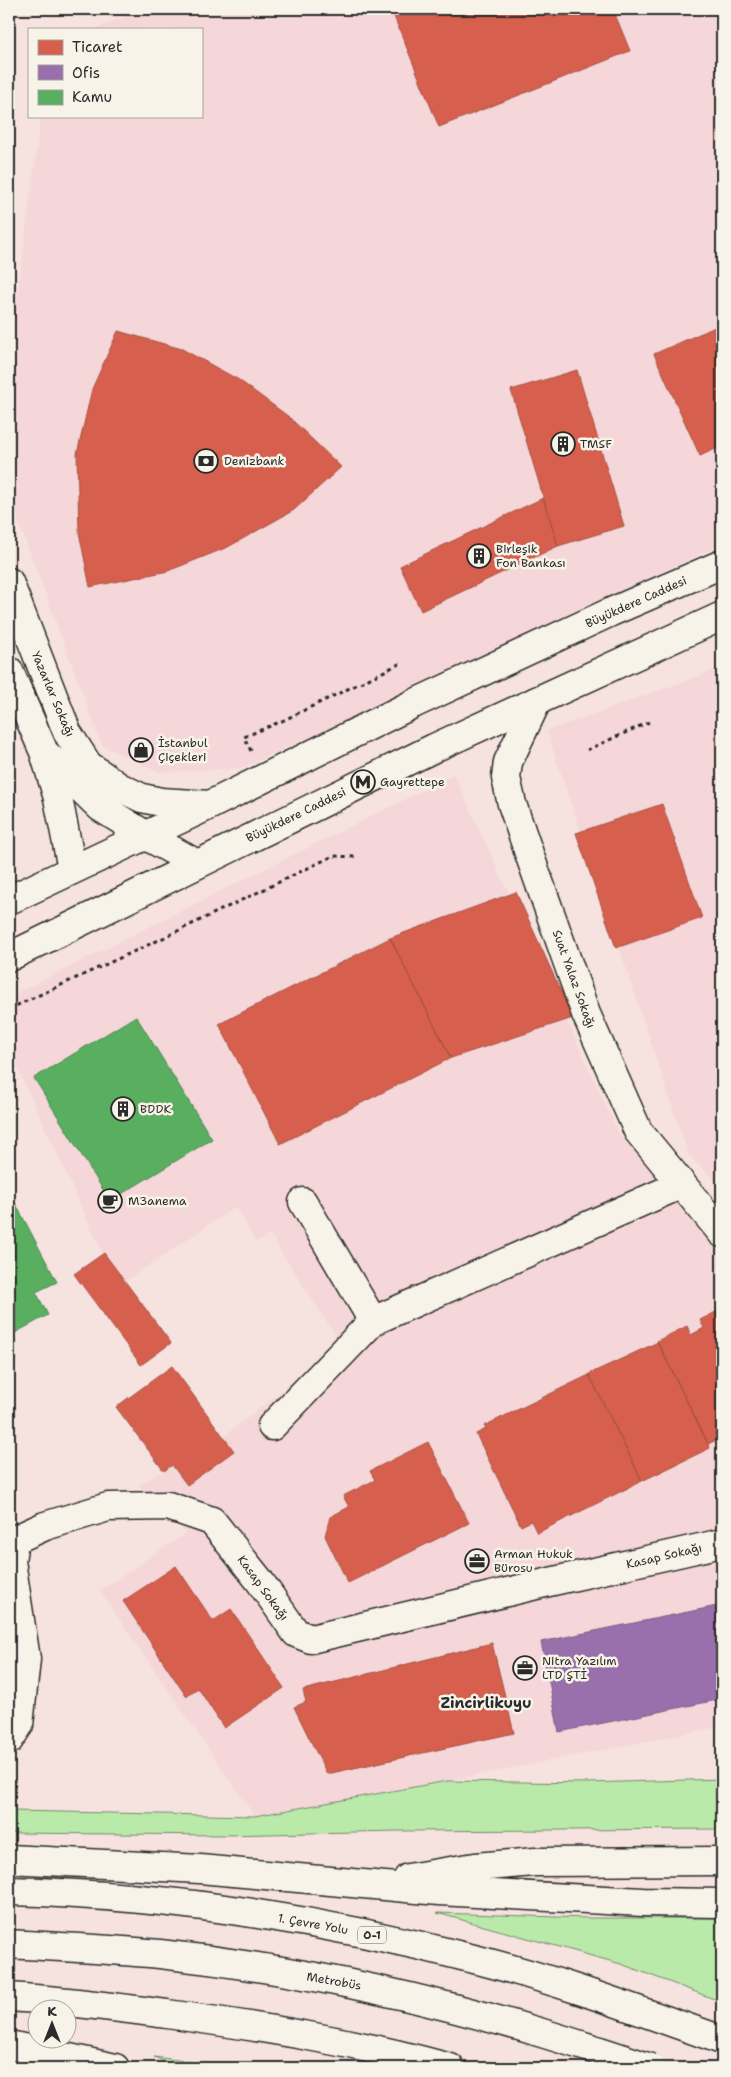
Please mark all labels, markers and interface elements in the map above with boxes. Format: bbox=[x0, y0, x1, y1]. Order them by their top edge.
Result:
legend bbox=[28, 28, 202, 118]
text: Ticaret bbox=[72, 37, 123, 57]
text: Ofis bbox=[72, 63, 100, 83]
text: Kamu bbox=[72, 87, 112, 107]
building icon: TMSF bbox=[550, 431, 576, 457]
place label: TMSF bbox=[580, 436, 612, 452]
bank icon: Denizbank bbox=[193, 448, 219, 474]
place label: Denizbank bbox=[224, 453, 285, 469]
place label: Birleşik Fon Bankası bbox=[496, 541, 566, 571]
building icon: Birleşik Fon Bankası bbox=[466, 543, 492, 569]
street label: Büyükdere Caddesi bbox=[583, 572, 689, 632]
street label: Yazarlar Sokağı bbox=[28, 649, 78, 739]
place label: İstanbul Çiçekleri bbox=[158, 735, 208, 765]
shop icon: İstanbul Çiçekleri bbox=[128, 737, 154, 763]
metro station icon: Gayrettepe bbox=[350, 769, 376, 795]
place label: Gayrettepe bbox=[380, 774, 445, 790]
street label: Büyükdere Caddesi bbox=[243, 784, 349, 846]
street label: Suat Yalaz Sokağı bbox=[549, 928, 599, 1030]
building icon: BDDK bbox=[110, 1096, 136, 1122]
place label: BDDK bbox=[140, 1101, 171, 1117]
cafe icon: M3anema bbox=[97, 1188, 123, 1214]
place label: M3anema bbox=[128, 1193, 187, 1209]
street label: Kasap Sokağı bbox=[625, 1540, 703, 1572]
place label: Arman Hukuk Bürosu bbox=[494, 1546, 573, 1576]
office icon: Arman Hukuk Bürosu bbox=[464, 1548, 490, 1574]
street label: Kasap Sokağı bbox=[234, 1552, 292, 1624]
place label: Nitra Yazılım LTD ŞTİ bbox=[542, 1653, 616, 1683]
office icon: Nitra Yazılım LTD ŞTİ bbox=[512, 1655, 538, 1681]
district label: Zincirlikuyu bbox=[440, 1693, 532, 1713]
street label: 1. Çevre Yolu bbox=[277, 1910, 349, 1938]
road number: O-1 bbox=[358, 1926, 386, 1944]
street label: Metrobüs bbox=[305, 1968, 363, 1994]
north arrow bbox=[28, 2000, 78, 2050]
text: K bbox=[47, 2002, 57, 2020]

